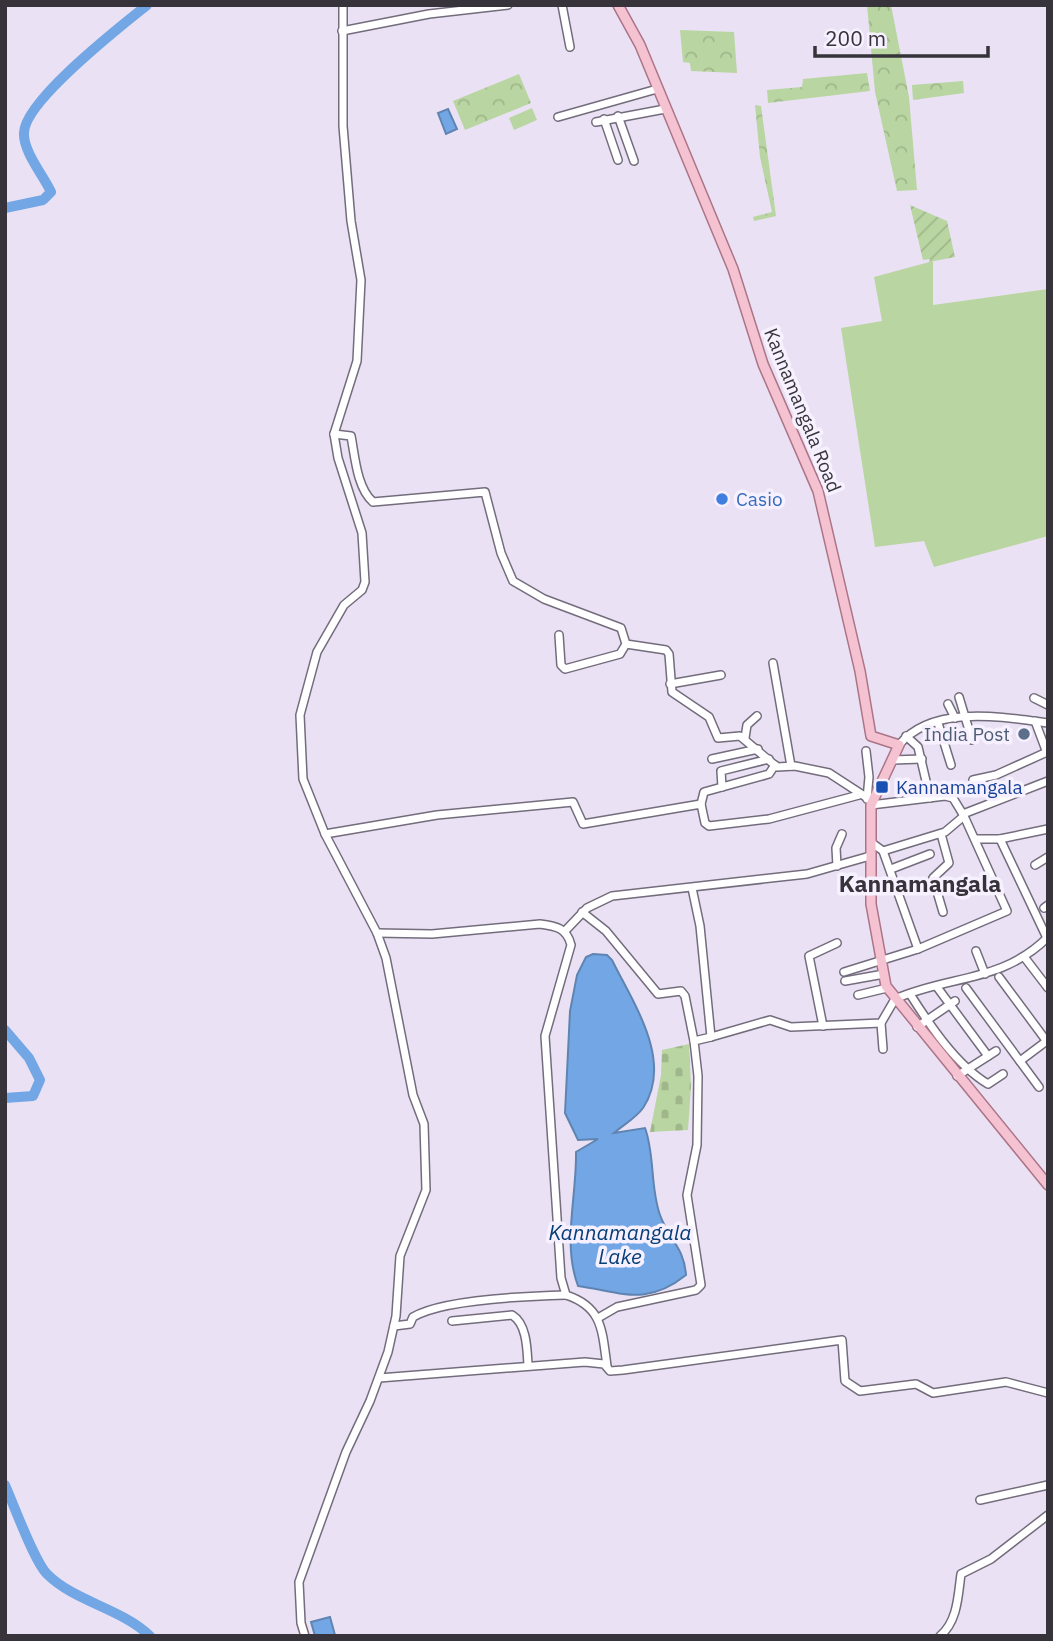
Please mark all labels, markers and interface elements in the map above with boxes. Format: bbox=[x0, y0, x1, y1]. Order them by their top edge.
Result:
scale bar bbox=[815, 14, 988, 58]
text: 200 m bbox=[825, 24, 886, 52]
street label: Kannamangala Road bbox=[759, 324, 847, 496]
place label: Casio bbox=[736, 487, 783, 511]
marker: Casio bbox=[714, 491, 730, 507]
place label: India Post bbox=[924, 722, 1010, 746]
marker: India Post bbox=[1016, 726, 1032, 742]
place label: Kannamangala bbox=[896, 775, 1023, 799]
marker: Kannamangala bbox=[874, 779, 890, 795]
district label: Kannamangala bbox=[839, 868, 1001, 898]
water label: Kannamangala Lake bbox=[549, 1218, 691, 1270]

